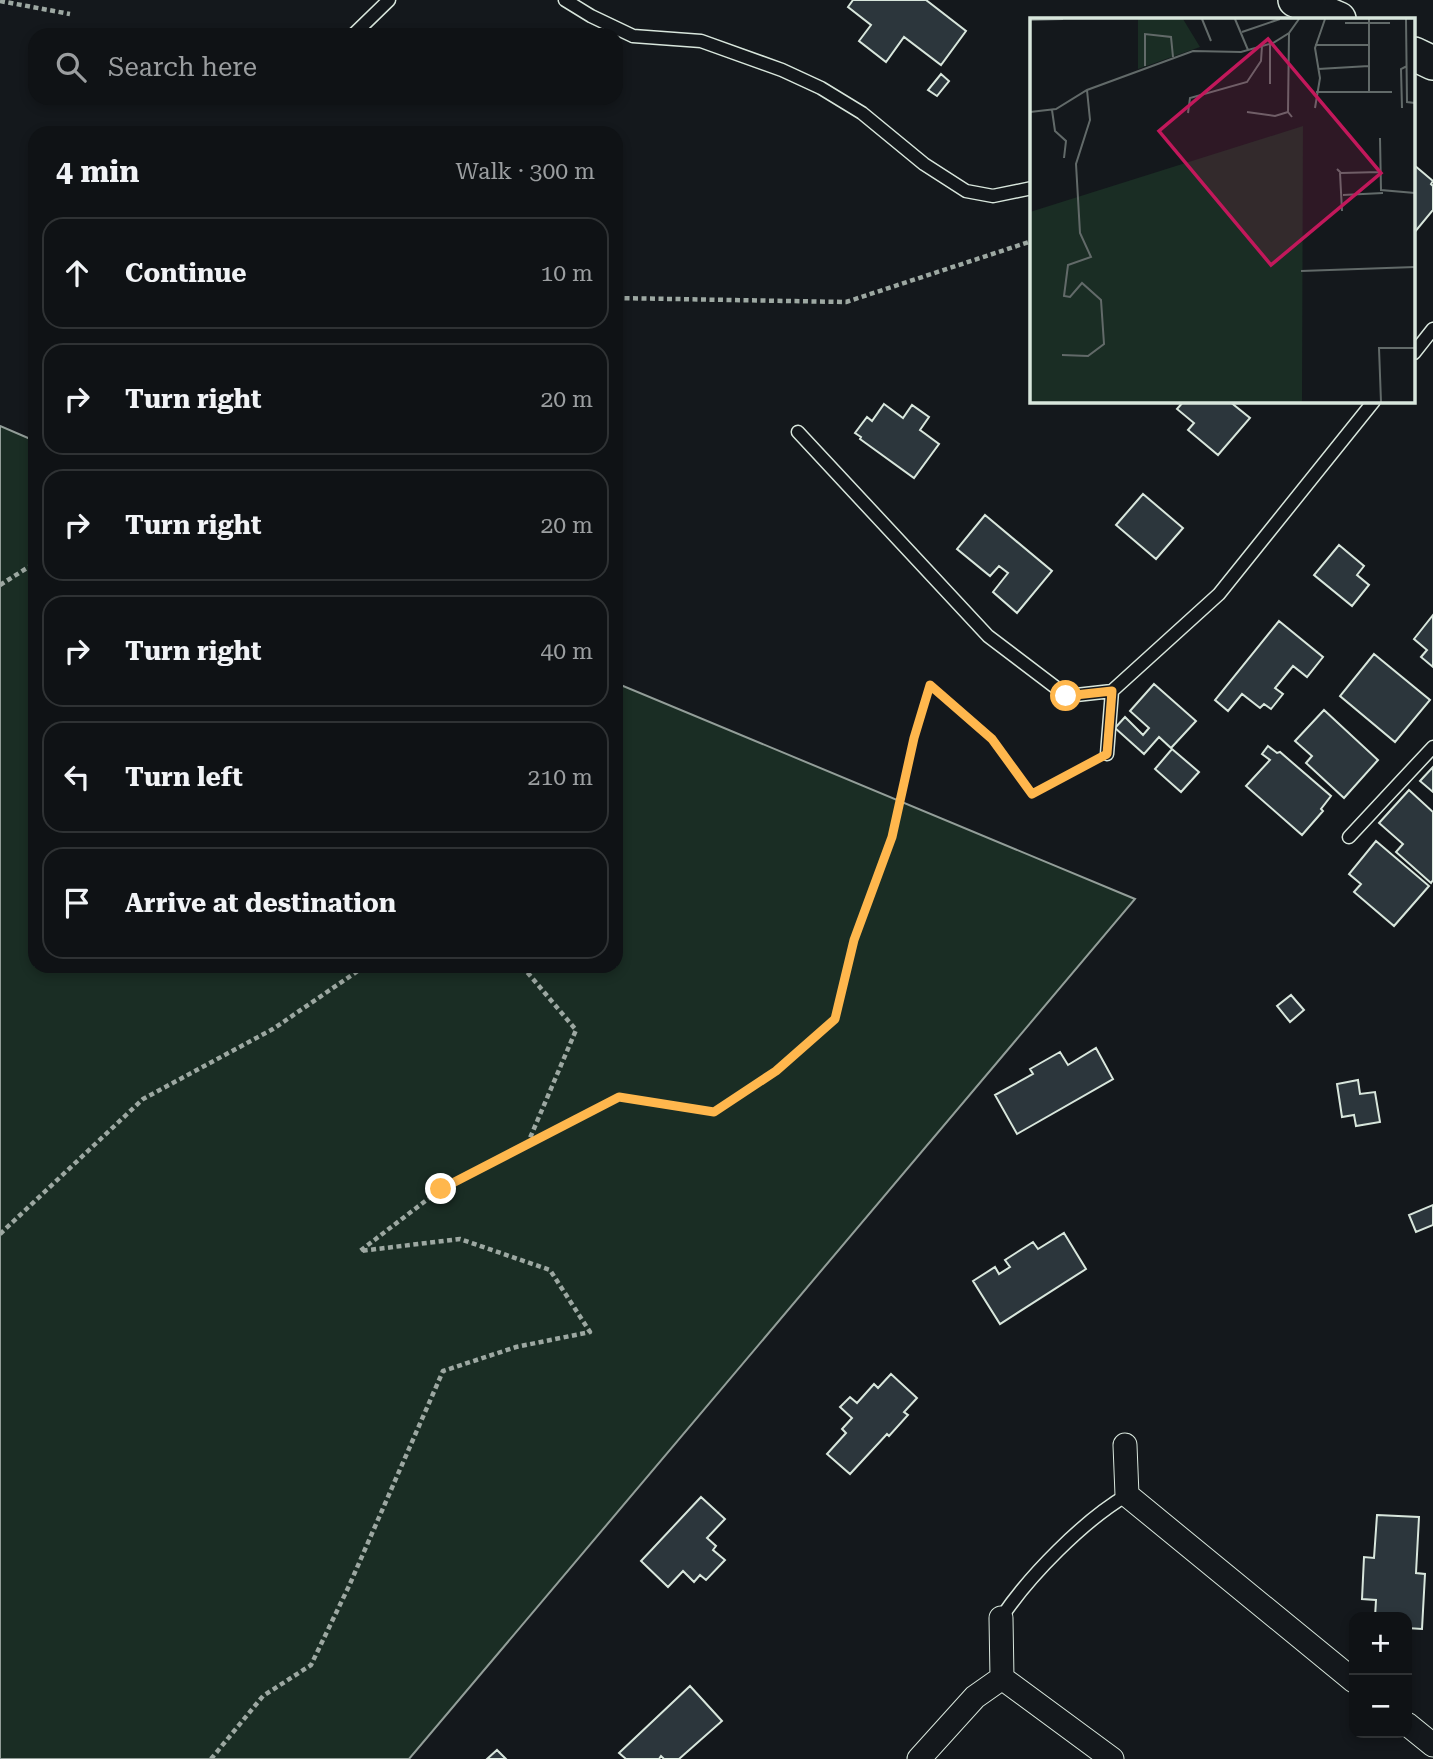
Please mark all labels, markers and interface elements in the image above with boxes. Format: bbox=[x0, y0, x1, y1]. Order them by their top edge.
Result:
inset map bbox=[1030, 18, 1416, 402]
search box bbox=[28, 28, 623, 105]
icon: search bbox=[52, 48, 90, 86]
text: Search here bbox=[108, 52, 257, 82]
text: 4 min bbox=[56, 154, 139, 189]
text: Walk · 300 m bbox=[456, 158, 595, 185]
icon: ahead bbox=[58, 254, 96, 292]
text: Continue bbox=[125, 258, 247, 288]
text: 10 m bbox=[540, 260, 593, 287]
icon: right bbox=[58, 380, 96, 418]
text: Turn right bbox=[125, 384, 261, 414]
text: 20 m bbox=[540, 386, 593, 413]
icon: right bbox=[58, 506, 96, 544]
text: Turn right bbox=[125, 510, 261, 540]
text: 20 m bbox=[540, 512, 593, 539]
icon: right bbox=[58, 632, 96, 670]
text: Turn right bbox=[125, 636, 261, 666]
text: 40 m bbox=[540, 638, 593, 665]
route start bbox=[1050, 680, 1081, 711]
icon: left bbox=[58, 758, 96, 796]
text: Turn left bbox=[125, 762, 243, 792]
text: 210 m bbox=[528, 764, 593, 791]
icon: arrive bbox=[58, 884, 96, 922]
text: Arrive at destination bbox=[125, 888, 396, 918]
route end bbox=[425, 1173, 456, 1204]
map controls bbox=[1349, 1612, 1412, 1738]
button: + bbox=[1349, 1612, 1412, 1675]
button: − bbox=[1349, 1675, 1412, 1738]

